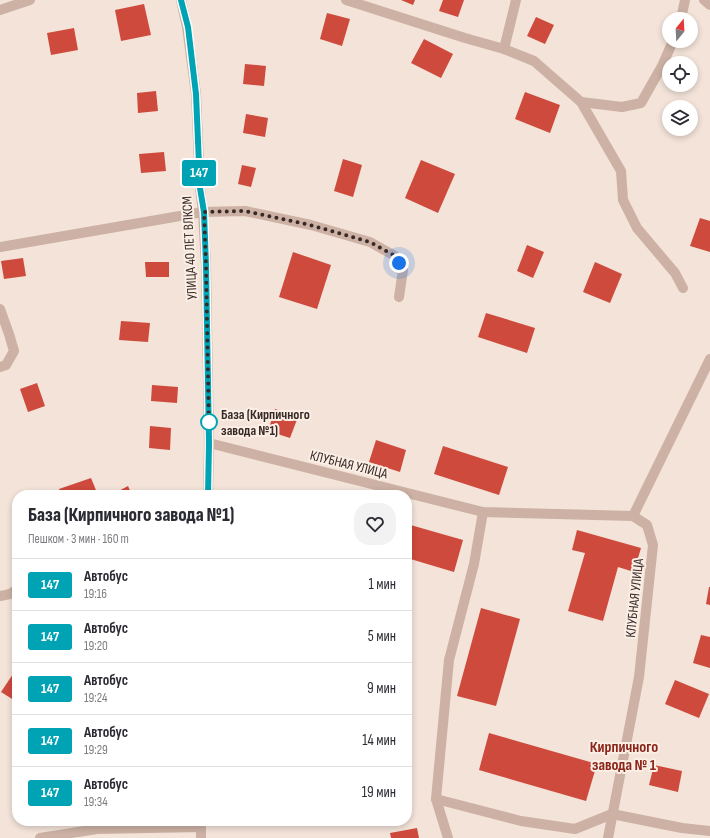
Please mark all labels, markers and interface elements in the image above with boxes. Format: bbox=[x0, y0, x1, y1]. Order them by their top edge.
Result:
north arrow bbox=[662, 12, 698, 48]
map controls bbox=[662, 12, 698, 136]
button: locate bbox=[662, 56, 698, 92]
button: layers bbox=[662, 100, 698, 136]
line badge: 147 bbox=[176, 160, 222, 186]
text: 147 bbox=[190, 164, 208, 181]
street label: УЛИЦА 40 ЛЕТ ВЛКСМ bbox=[178, 196, 201, 300]
your location bbox=[389, 253, 409, 273]
place label: База (Кирпичного завода №1) bbox=[221, 406, 310, 439]
marker: База (Кирпичного завода №1) bbox=[200, 413, 218, 431]
street label: КЛУБНАЯ УЛИЦА bbox=[308, 447, 390, 483]
button: heart bbox=[354, 503, 396, 545]
text: База (Кирпичного завода №1) bbox=[28, 504, 234, 527]
text: Пешком · 3 мин · 160 m bbox=[28, 531, 129, 547]
street label: КЛУБНАЯ УЛИЦА bbox=[622, 557, 647, 638]
text: Автобус bbox=[84, 567, 128, 586]
text: 1 мин bbox=[369, 575, 396, 594]
text: 147 bbox=[41, 576, 59, 593]
text: 19:16 bbox=[84, 586, 107, 602]
text: Автобус bbox=[84, 619, 128, 638]
text: 5 мин bbox=[368, 627, 396, 646]
text: 147 bbox=[41, 628, 59, 645]
text: 19:20 bbox=[84, 638, 108, 654]
text: Автобус bbox=[84, 671, 128, 690]
text: 9 мин bbox=[367, 679, 396, 698]
text: 147 bbox=[41, 680, 59, 697]
text: 19:24 bbox=[84, 690, 107, 706]
text: Автобус bbox=[84, 723, 128, 742]
text: 14 мин bbox=[362, 731, 396, 750]
text: 147 bbox=[41, 732, 59, 749]
district label: Кирпичного завода № 1 bbox=[590, 738, 658, 775]
text: 19:29 bbox=[84, 742, 108, 758]
text: Автобус bbox=[84, 775, 128, 794]
text: 19 мин bbox=[362, 783, 396, 802]
text: 147 bbox=[41, 784, 59, 801]
text: 19:34 bbox=[84, 794, 108, 810]

